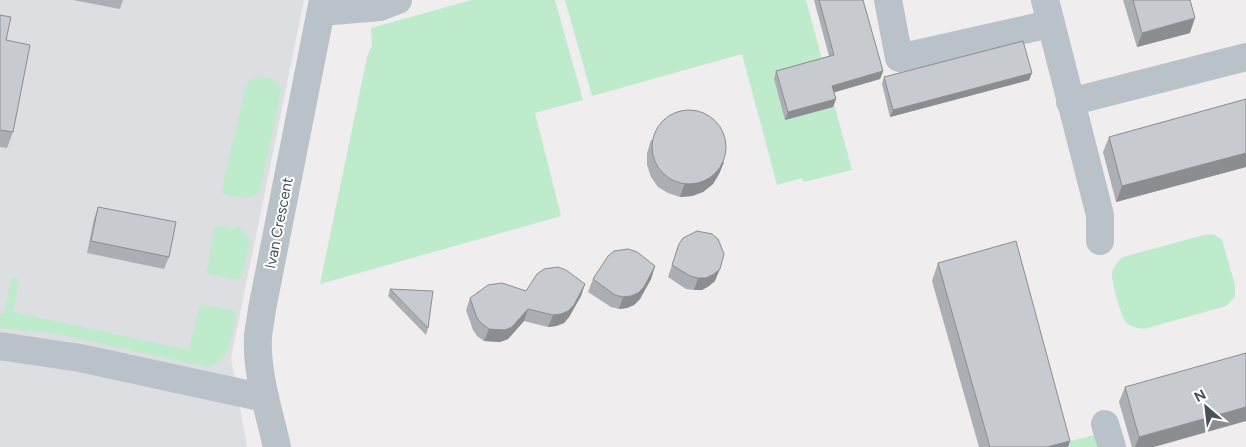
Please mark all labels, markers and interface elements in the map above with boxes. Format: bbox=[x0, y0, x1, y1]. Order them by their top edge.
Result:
street label: Ivan Crescent bbox=[261, 175, 297, 270]
north arrow bbox=[1181, 382, 1231, 432]
text: N bbox=[1191, 386, 1209, 406]

